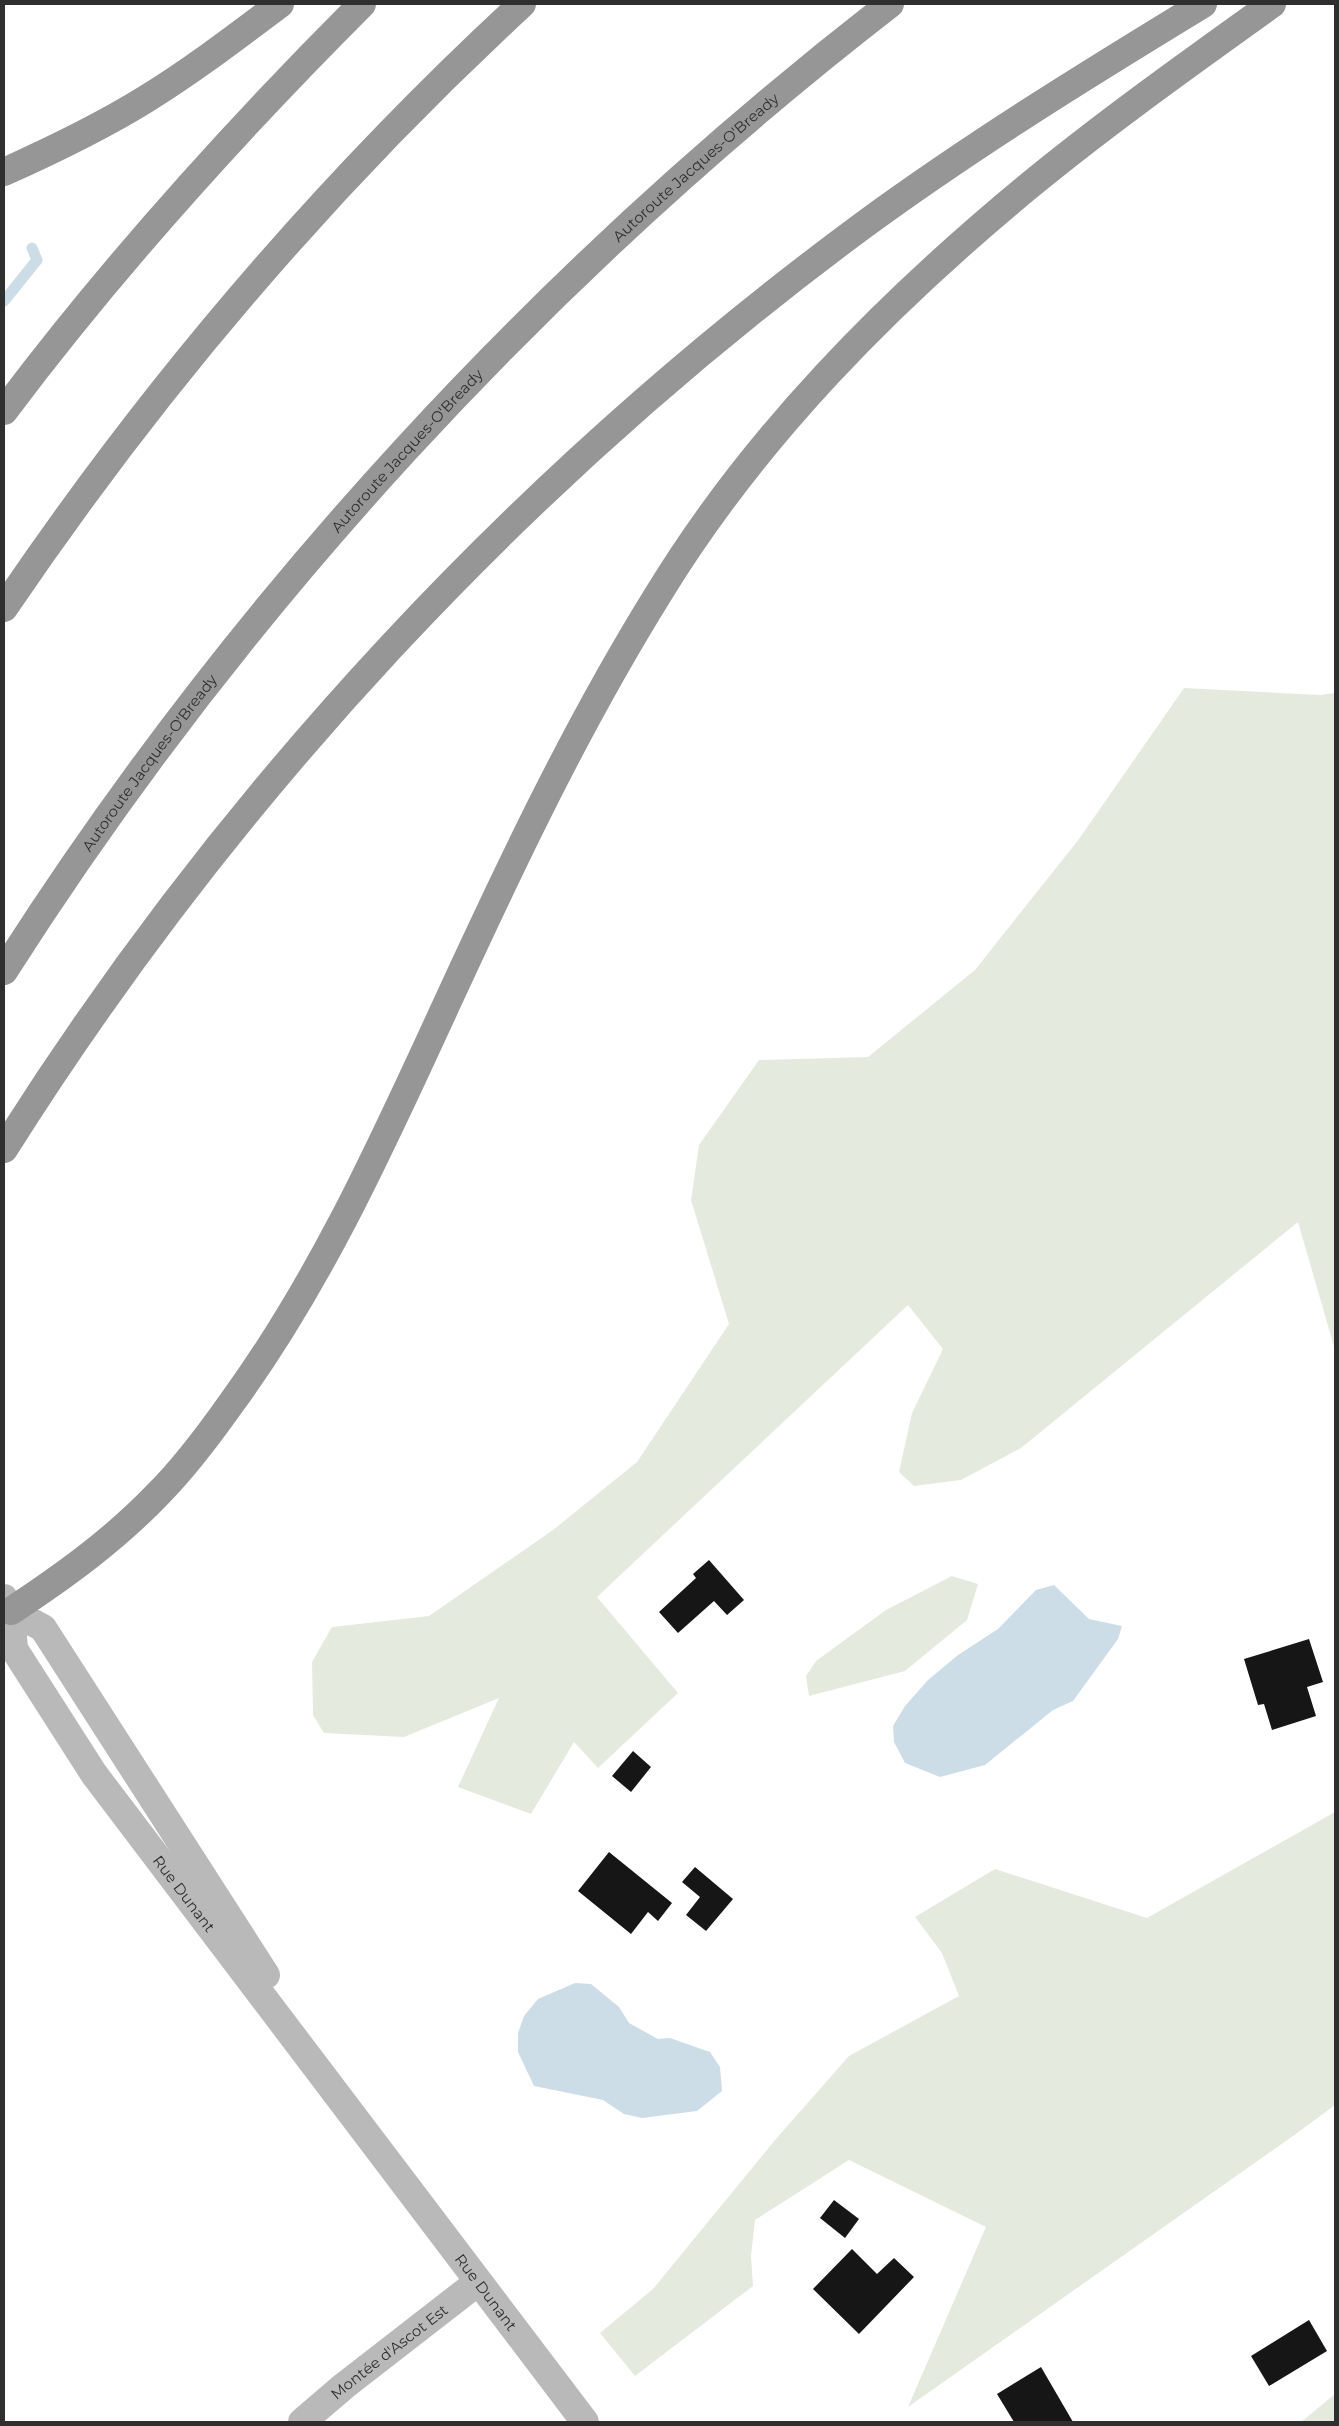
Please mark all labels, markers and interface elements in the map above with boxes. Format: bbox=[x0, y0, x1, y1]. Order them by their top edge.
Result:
street label: Autoroute Jacques-O'Bready bbox=[608, 88, 783, 245]
street label: Autoroute Jacques-O'Bready bbox=[326, 364, 487, 536]
street label: Autoroute Jacques-O'Bready bbox=[77, 669, 221, 855]
street label: Rue Dunant bbox=[149, 1851, 220, 1936]
street label: Rue Dunant bbox=[451, 2250, 522, 2334]
street label: Montée d'Ascot Est bbox=[326, 2300, 451, 2403]

